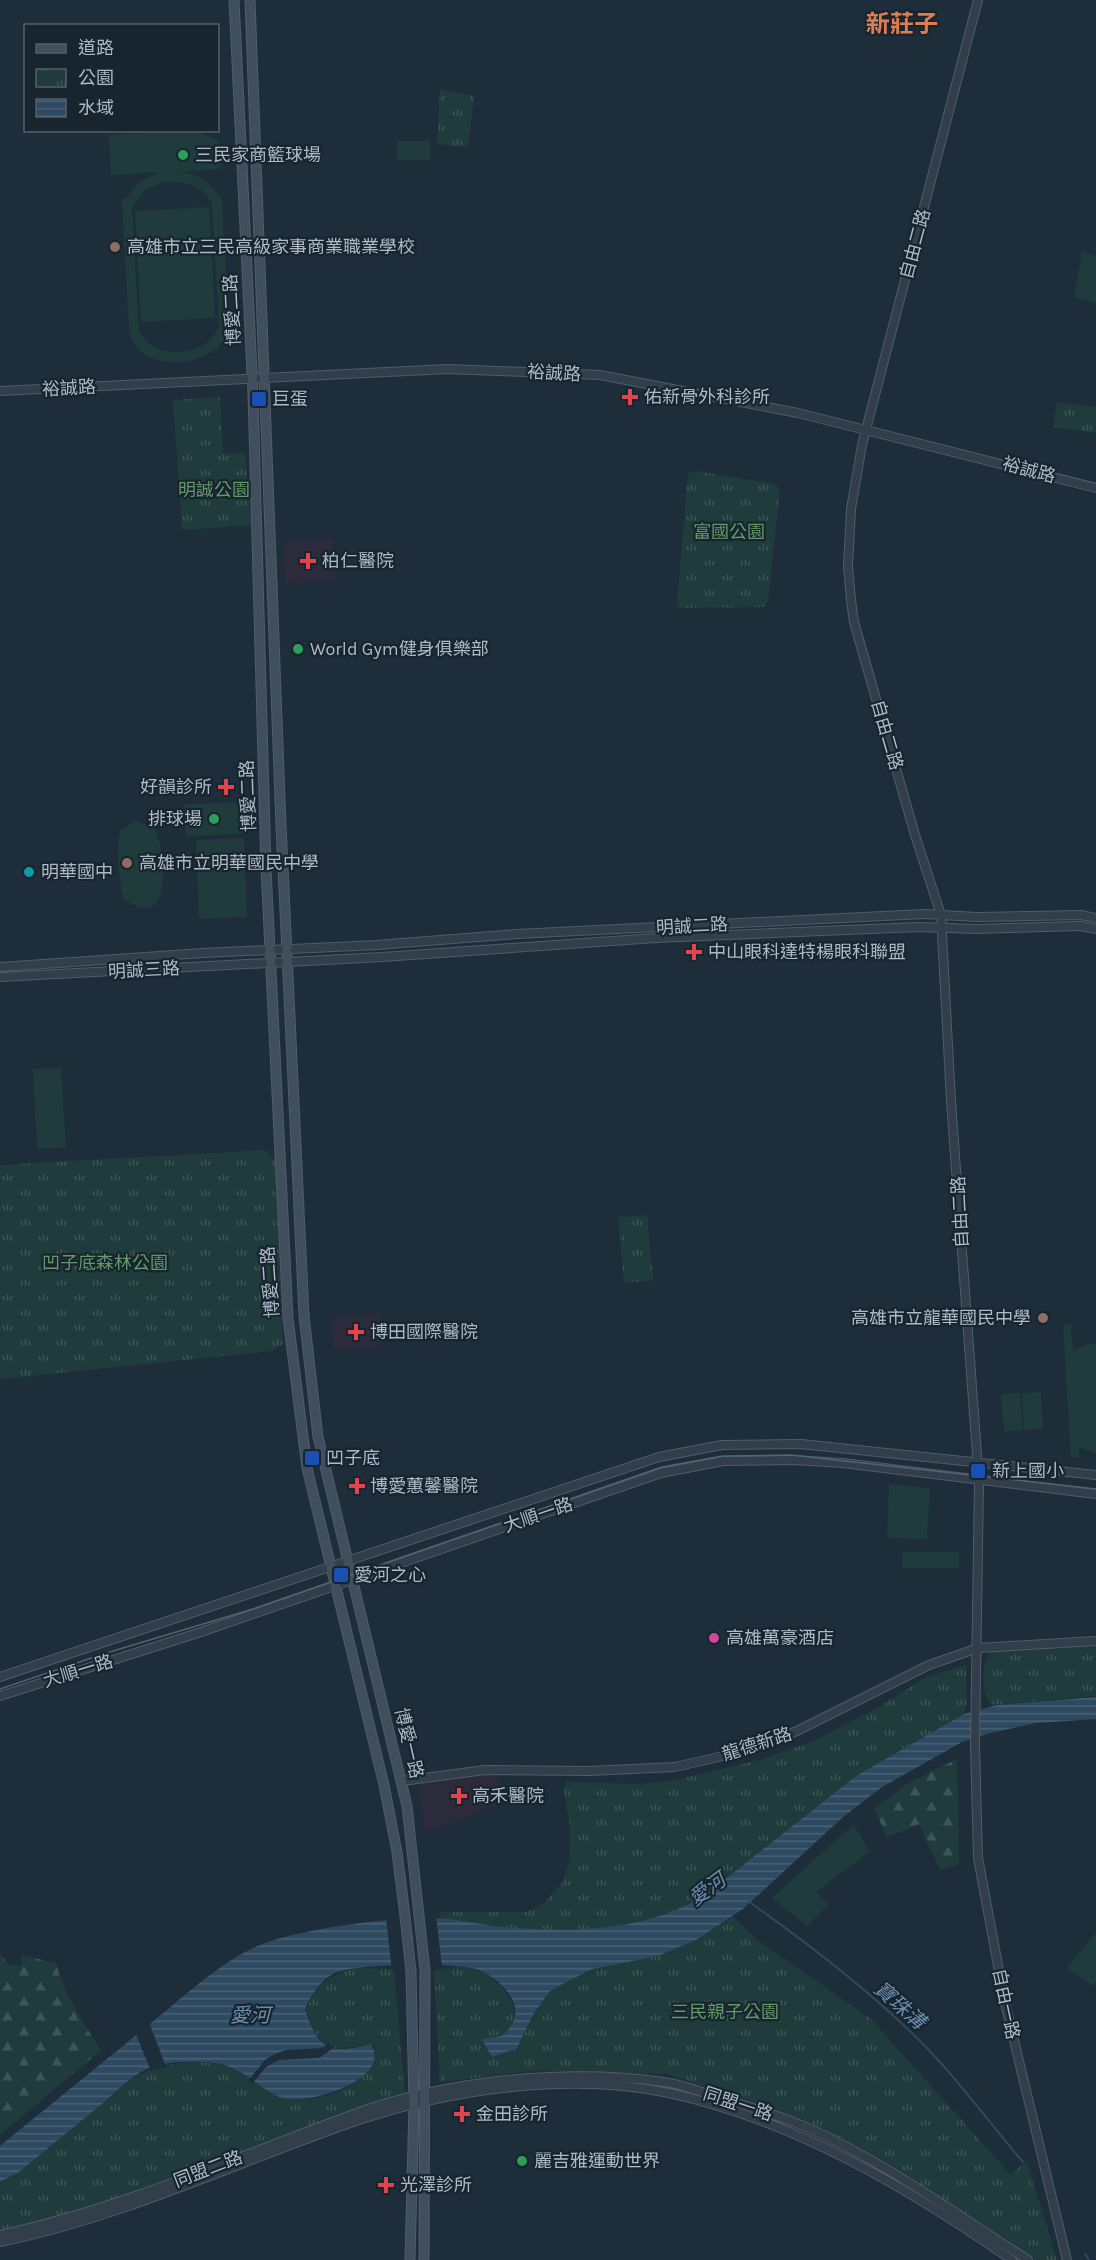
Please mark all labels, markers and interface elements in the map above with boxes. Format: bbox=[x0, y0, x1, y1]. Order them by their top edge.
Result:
district label: 新莊子 bbox=[866, 10, 938, 38]
legend bbox=[24, 24, 219, 132]
text: 道路 bbox=[78, 37, 114, 59]
text: 公園 bbox=[78, 67, 114, 89]
text: 水域 bbox=[78, 97, 114, 119]
place label: 三民家商籃球場 bbox=[195, 144, 321, 166]
marker: 三民家商籃球場 bbox=[176, 148, 190, 162]
street label: 自由二路 bbox=[895, 206, 935, 282]
place label: 高雄市立三民高級家事商業職業學校 bbox=[127, 236, 415, 258]
marker: 高雄市立三民高級家事商業職業學校 bbox=[108, 240, 122, 254]
street label: 博愛二路 bbox=[219, 273, 245, 347]
street label: 裕誠路 bbox=[526, 361, 582, 385]
street label: 裕誠路 bbox=[41, 376, 97, 400]
place label: 佑新骨外科診所 bbox=[644, 386, 770, 408]
place label: 巨蛋 bbox=[272, 388, 308, 410]
marker: 佑新骨外科診所 bbox=[621, 388, 639, 406]
marker: 巨蛋 bbox=[250, 390, 268, 408]
street label: 裕誠路 bbox=[1000, 452, 1058, 488]
park label: 明誠公園 bbox=[178, 479, 250, 501]
park label: 富國公園 bbox=[693, 521, 765, 543]
place label: 柏仁醫院 bbox=[322, 550, 394, 572]
marker: 柏仁醫院 bbox=[299, 552, 317, 570]
place label: World Gym健身俱樂部 bbox=[310, 638, 489, 660]
marker: World Gym健身俱樂部 bbox=[291, 642, 305, 656]
street label: 自由二路 bbox=[867, 697, 907, 773]
street label: 博愛二路 bbox=[236, 760, 260, 832]
place label: 好韻診所 bbox=[140, 776, 212, 798]
marker: 好韻診所 bbox=[217, 778, 235, 796]
place label: 排球場 bbox=[148, 808, 202, 830]
marker: 排球場 bbox=[207, 812, 221, 826]
place label: 高雄市立明華國民中學 bbox=[139, 852, 319, 874]
marker: 高雄市立明華國民中學 bbox=[120, 856, 134, 870]
place label: 明華國中 bbox=[41, 861, 113, 883]
marker: 明華國中 bbox=[22, 865, 36, 879]
street label: 明誠二路 bbox=[655, 913, 729, 939]
place label: 中山眼科達特楊眼科聯盟 bbox=[708, 941, 906, 963]
marker: 中山眼科達特楊眼科聯盟 bbox=[685, 943, 703, 961]
street label: 明誠三路 bbox=[107, 957, 181, 983]
street label: 自由二路 bbox=[947, 1175, 973, 1249]
street label: 博愛二路 bbox=[257, 1245, 283, 1319]
park label: 凹子底森林公園 bbox=[42, 1252, 168, 1274]
place label: 高雄市立龍華國民中學 bbox=[851, 1307, 1031, 1329]
marker: 高雄市立龍華國民中學 bbox=[1036, 1311, 1050, 1325]
place label: 博田國際醫院 bbox=[370, 1321, 478, 1343]
marker: 博田國際醫院 bbox=[347, 1323, 365, 1341]
place label: 凹子底 bbox=[326, 1447, 380, 1469]
marker: 凹子底 bbox=[303, 1449, 321, 1467]
place label: 新上國小 bbox=[992, 1460, 1064, 1482]
marker: 新上國小 bbox=[969, 1462, 987, 1480]
place label: 博愛蕙馨醫院 bbox=[370, 1475, 478, 1497]
marker: 博愛蕙馨醫院 bbox=[348, 1477, 366, 1495]
street label: 大順一路 bbox=[500, 1493, 576, 1537]
place label: 愛河之心 bbox=[354, 1564, 426, 1586]
marker: 愛河之心 bbox=[332, 1566, 350, 1584]
place label: 高雄萬豪酒店 bbox=[726, 1627, 834, 1649]
marker: 高雄萬豪酒店 bbox=[707, 1631, 721, 1645]
street label: 大順一路 bbox=[40, 1650, 116, 1692]
street label: 博愛一路 bbox=[390, 1705, 428, 1781]
street label: 龍德新路 bbox=[719, 1722, 795, 1766]
place label: 高禾醫院 bbox=[472, 1785, 544, 1807]
marker: 高禾醫院 bbox=[450, 1787, 468, 1805]
water label: 愛河 bbox=[684, 1866, 733, 1910]
street label: 自由一路 bbox=[988, 1966, 1024, 2042]
water label: 寶珠溝 bbox=[869, 1977, 932, 2036]
park label: 三民親子公園 bbox=[671, 2001, 779, 2023]
water label: 愛河 bbox=[230, 2004, 274, 2027]
street label: 同盟一路 bbox=[700, 2082, 776, 2126]
place label: 金田診所 bbox=[476, 2103, 548, 2125]
marker: 金田診所 bbox=[453, 2105, 471, 2123]
street label: 同盟二路 bbox=[170, 2146, 246, 2192]
place label: 麗吉雅運動世界 bbox=[534, 2150, 660, 2172]
marker: 麗吉雅運動世界 bbox=[515, 2154, 529, 2168]
place label: 光澤診所 bbox=[400, 2174, 472, 2196]
marker: 光澤診所 bbox=[377, 2176, 395, 2194]

